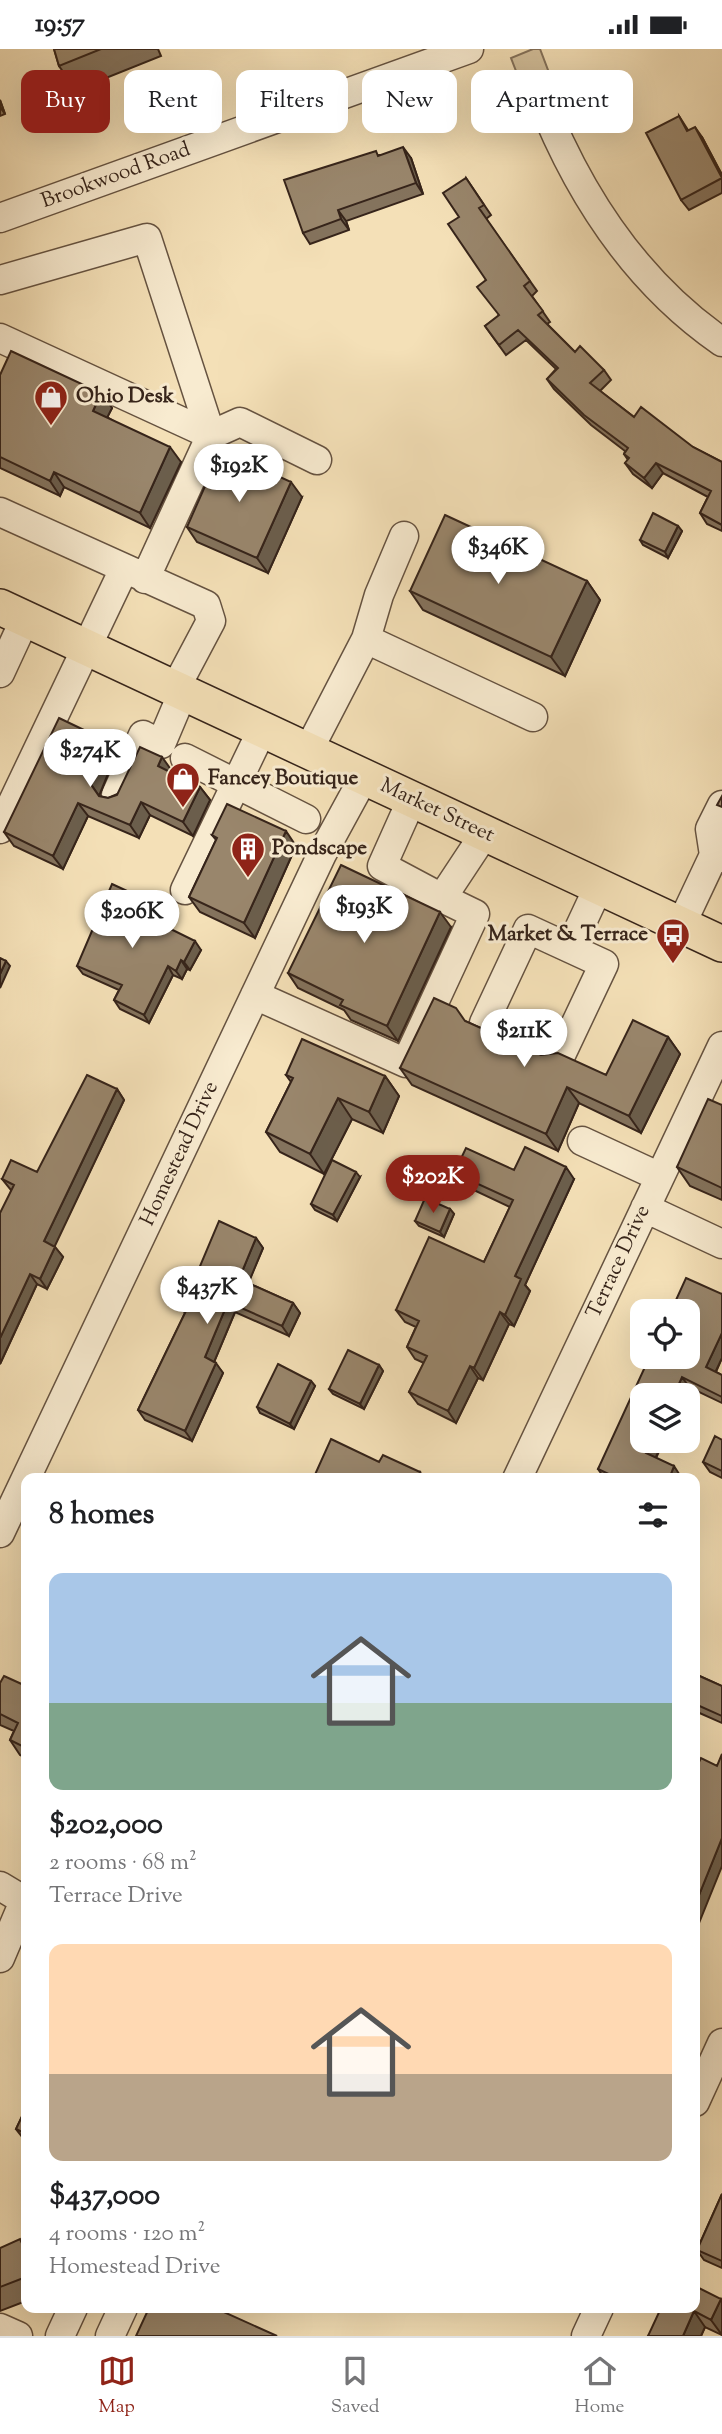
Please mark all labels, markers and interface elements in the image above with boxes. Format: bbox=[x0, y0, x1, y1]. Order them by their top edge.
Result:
text: 19:57 bbox=[35, 6, 85, 43]
chip: Buy bbox=[21, 70, 110, 133]
chip: Rent bbox=[124, 70, 222, 133]
chip: Filters bbox=[236, 70, 348, 133]
chip: New bbox=[362, 70, 457, 133]
chip: Apartment bbox=[471, 70, 633, 133]
street label: Brookwood Road bbox=[37, 135, 195, 217]
shop icon: Ohio Desk bbox=[32, 378, 70, 427]
place label: Ohio Desk bbox=[76, 382, 175, 412]
pin: $192K bbox=[190, 445, 288, 504]
text: $192K bbox=[210, 450, 268, 483]
pin: $346K bbox=[449, 526, 547, 586]
text: $346K bbox=[467, 532, 529, 565]
pin: $274K bbox=[41, 729, 139, 789]
text: $274K bbox=[59, 735, 121, 768]
shop icon: Fancey Boutique bbox=[164, 760, 202, 809]
place label: Fancey Boutique bbox=[208, 764, 359, 794]
street label: Market Street bbox=[375, 771, 499, 851]
building icon: Pondscape bbox=[229, 830, 267, 879]
place label: Pondscape bbox=[272, 834, 367, 864]
pin: $193K bbox=[315, 885, 413, 945]
pin: $206K bbox=[83, 891, 181, 950]
text: $193K bbox=[336, 891, 392, 924]
text: $206K bbox=[100, 896, 164, 929]
bus stop icon: Market & Terrace bbox=[654, 916, 692, 965]
place label: Market & Terrace bbox=[488, 920, 648, 950]
pin: $211K bbox=[475, 1009, 573, 1069]
text: $211K bbox=[496, 1015, 552, 1048]
street label: Homestead Drive bbox=[133, 1077, 227, 1231]
pin: $202K bbox=[384, 1155, 482, 1215]
text: $202K bbox=[402, 1161, 464, 1194]
street label: Terrace Drive bbox=[580, 1200, 658, 1324]
pin: $437K bbox=[158, 1267, 256, 1326]
text: $437K bbox=[176, 1272, 238, 1305]
map controls bbox=[630, 1299, 700, 1453]
button: locate bbox=[630, 1299, 700, 1369]
button: layers bbox=[630, 1383, 700, 1453]
text: 8 homes bbox=[49, 1494, 154, 1537]
icon: filters bbox=[634, 1496, 672, 1534]
icon: home bbox=[298, 1618, 424, 1744]
text: $202,000 bbox=[49, 1804, 163, 1847]
text: 2 rooms · 68 m² bbox=[49, 1847, 197, 1880]
text: Terrace Drive bbox=[49, 1880, 183, 1913]
icon: home bbox=[298, 1989, 424, 2115]
text: $437,000 bbox=[49, 2175, 160, 2218]
text: 4 rooms · 120 m² bbox=[49, 2218, 205, 2251]
text: Homestead Drive bbox=[49, 2251, 220, 2284]
tab: Map bbox=[98, 2352, 136, 2421]
tab: Saved bbox=[331, 2352, 379, 2421]
tab: Home bbox=[575, 2352, 624, 2421]

